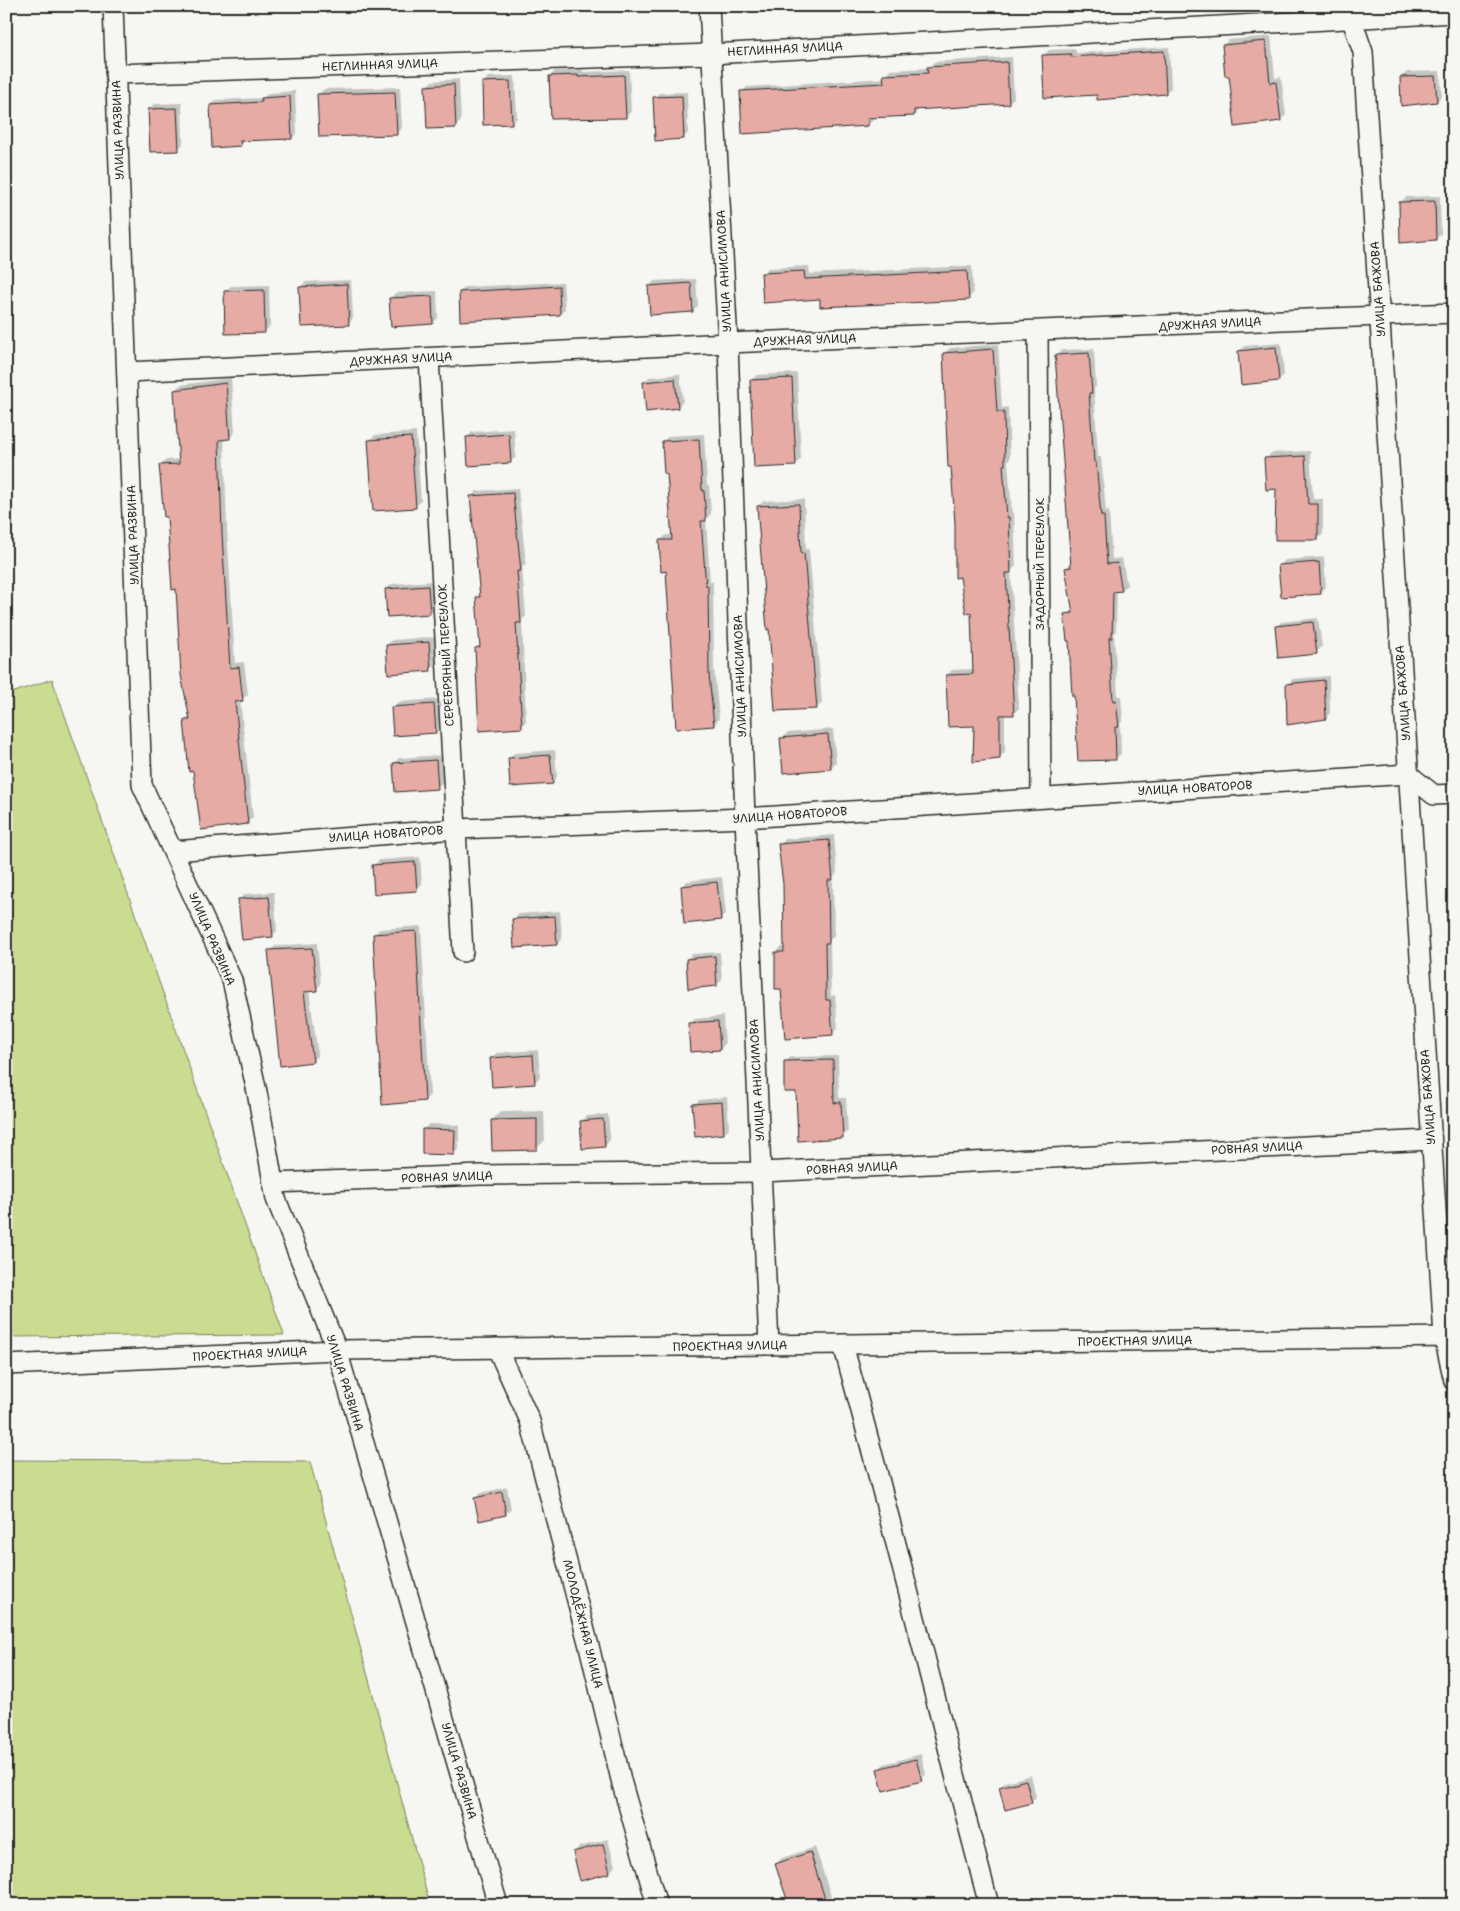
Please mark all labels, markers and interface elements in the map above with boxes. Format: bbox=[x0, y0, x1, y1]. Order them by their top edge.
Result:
street label: НЕГЛИННАЯ УЛИЦА bbox=[727, 38, 844, 60]
street label: НЕГЛИННАЯ УЛИЦА bbox=[322, 55, 439, 75]
street label: УЛИЦА РАЗВИНА bbox=[108, 79, 128, 180]
street label: УЛИЦА АНИСИМОВА bbox=[713, 209, 735, 333]
street label: УЛИЦА БАЖОВА bbox=[1367, 240, 1389, 337]
street label: ДРУЖНАЯ УЛИЦА bbox=[1158, 313, 1262, 335]
street label: ДРУЖНАЯ УЛИЦА bbox=[753, 330, 857, 350]
street label: ДРУЖНАЯ УЛИЦА bbox=[349, 348, 453, 370]
street label: УЛИЦА РАЗВИНА bbox=[123, 484, 143, 585]
street label: ЗАДОРНЫЙ ПЕРЕУЛОК bbox=[1032, 498, 1048, 630]
street label: СЕРЕБРЯНЫЙ ПЕРЕУЛОК bbox=[434, 583, 458, 727]
street label: УЛИЦА АНИСИМОВА bbox=[730, 614, 750, 738]
street label: УЛИЦА БАЖОВА bbox=[1392, 644, 1414, 741]
street label: УЛИЦА НОВАТОРОВ bbox=[1137, 777, 1253, 799]
street label: УЛИЦА НОВАТОРОВ bbox=[732, 803, 848, 827]
street label: УЛИЦА НОВАТОРОВ bbox=[328, 822, 444, 846]
street label: УЛИЦА РАЗВИНА bbox=[185, 890, 239, 988]
street label: УЛИЦА АНИСИМОВА bbox=[746, 1018, 768, 1142]
street label: УЛИЦА БАЖОВА bbox=[1417, 1048, 1439, 1145]
street label: РОВНАЯ УЛИЦА bbox=[1211, 1138, 1304, 1158]
street label: РОВНАЯ УЛИЦА bbox=[806, 1158, 899, 1178]
street label: РОВНАЯ УЛИЦА bbox=[401, 1167, 494, 1187]
street label: ПРОЕКТНАЯ УЛИЦА bbox=[1077, 1332, 1193, 1350]
street label: УЛИЦА РАЗВИНА bbox=[323, 1333, 367, 1433]
street label: ПРОЕКТНАЯ УЛИЦА bbox=[672, 1337, 788, 1355]
street label: ПРОЕКТНАЯ УЛИЦА bbox=[192, 1343, 308, 1365]
street label: МОЛОДЁЖНАЯ УЛИЦА bbox=[559, 1558, 607, 1691]
street label: УЛИЦА РАЗВИНА bbox=[438, 1721, 481, 1822]

